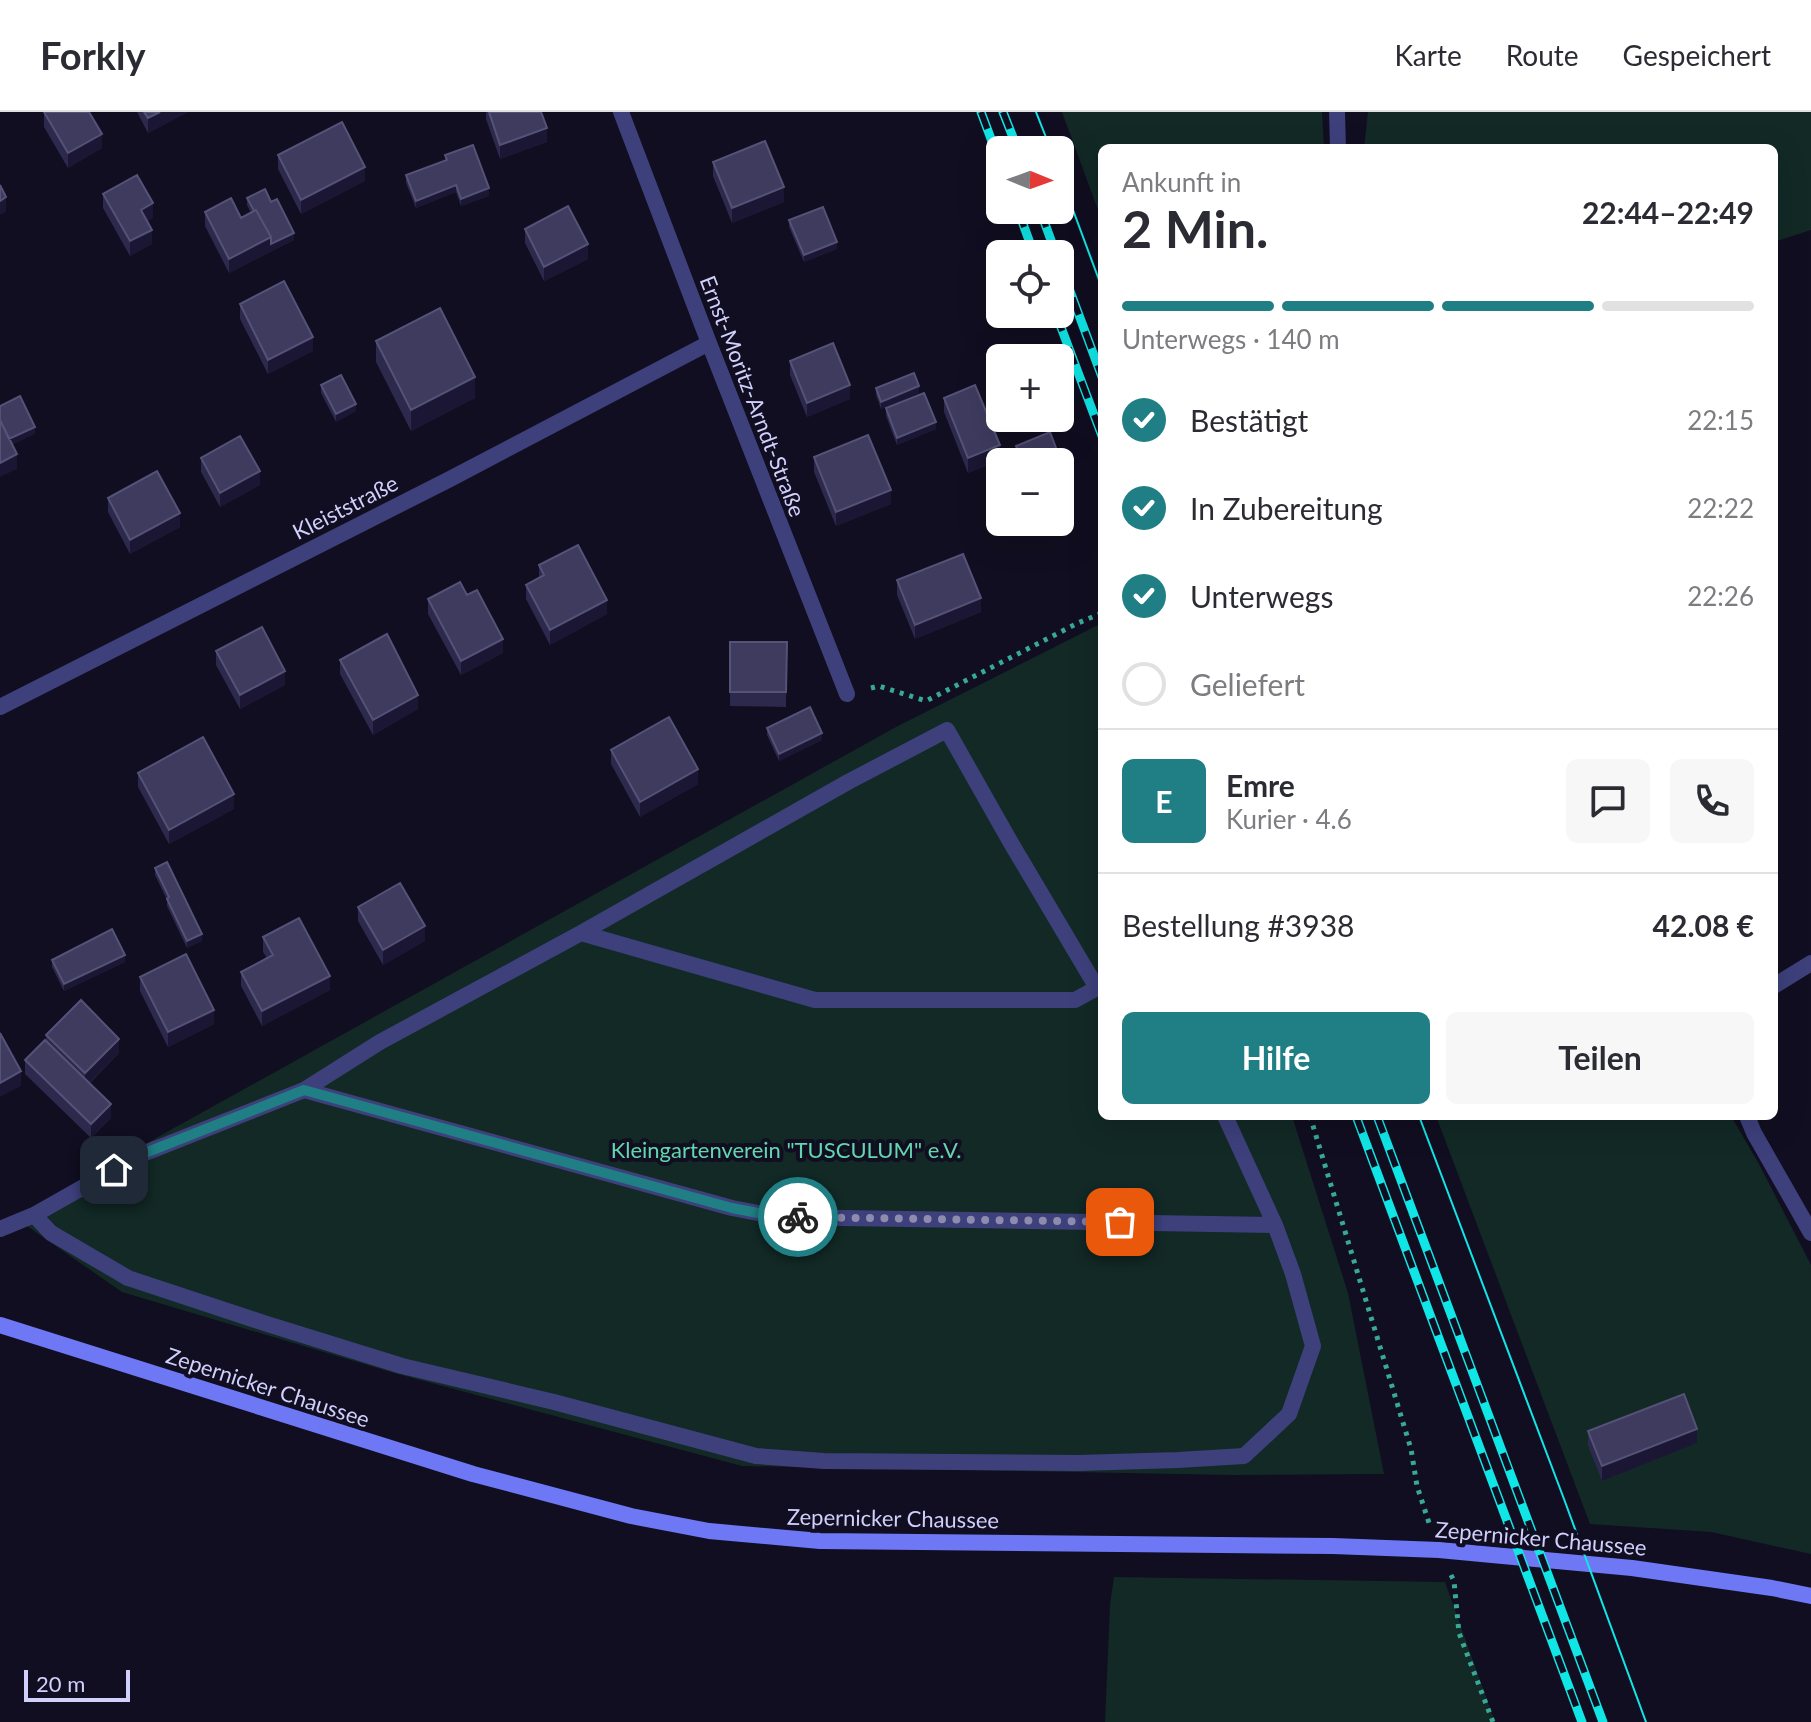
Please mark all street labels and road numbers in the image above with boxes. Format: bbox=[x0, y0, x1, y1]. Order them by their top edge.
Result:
street label: Ernst-Moritz-Arndt-Straße bbox=[695, 272, 811, 520]
street label: Kleiststraße bbox=[288, 469, 402, 545]
street label: Zepernicker Chaussee bbox=[163, 1341, 373, 1433]
street label: Zepernicker Chaussee bbox=[787, 1503, 999, 1533]
street label: Zepernicker Chaussee bbox=[1434, 1515, 1648, 1561]

